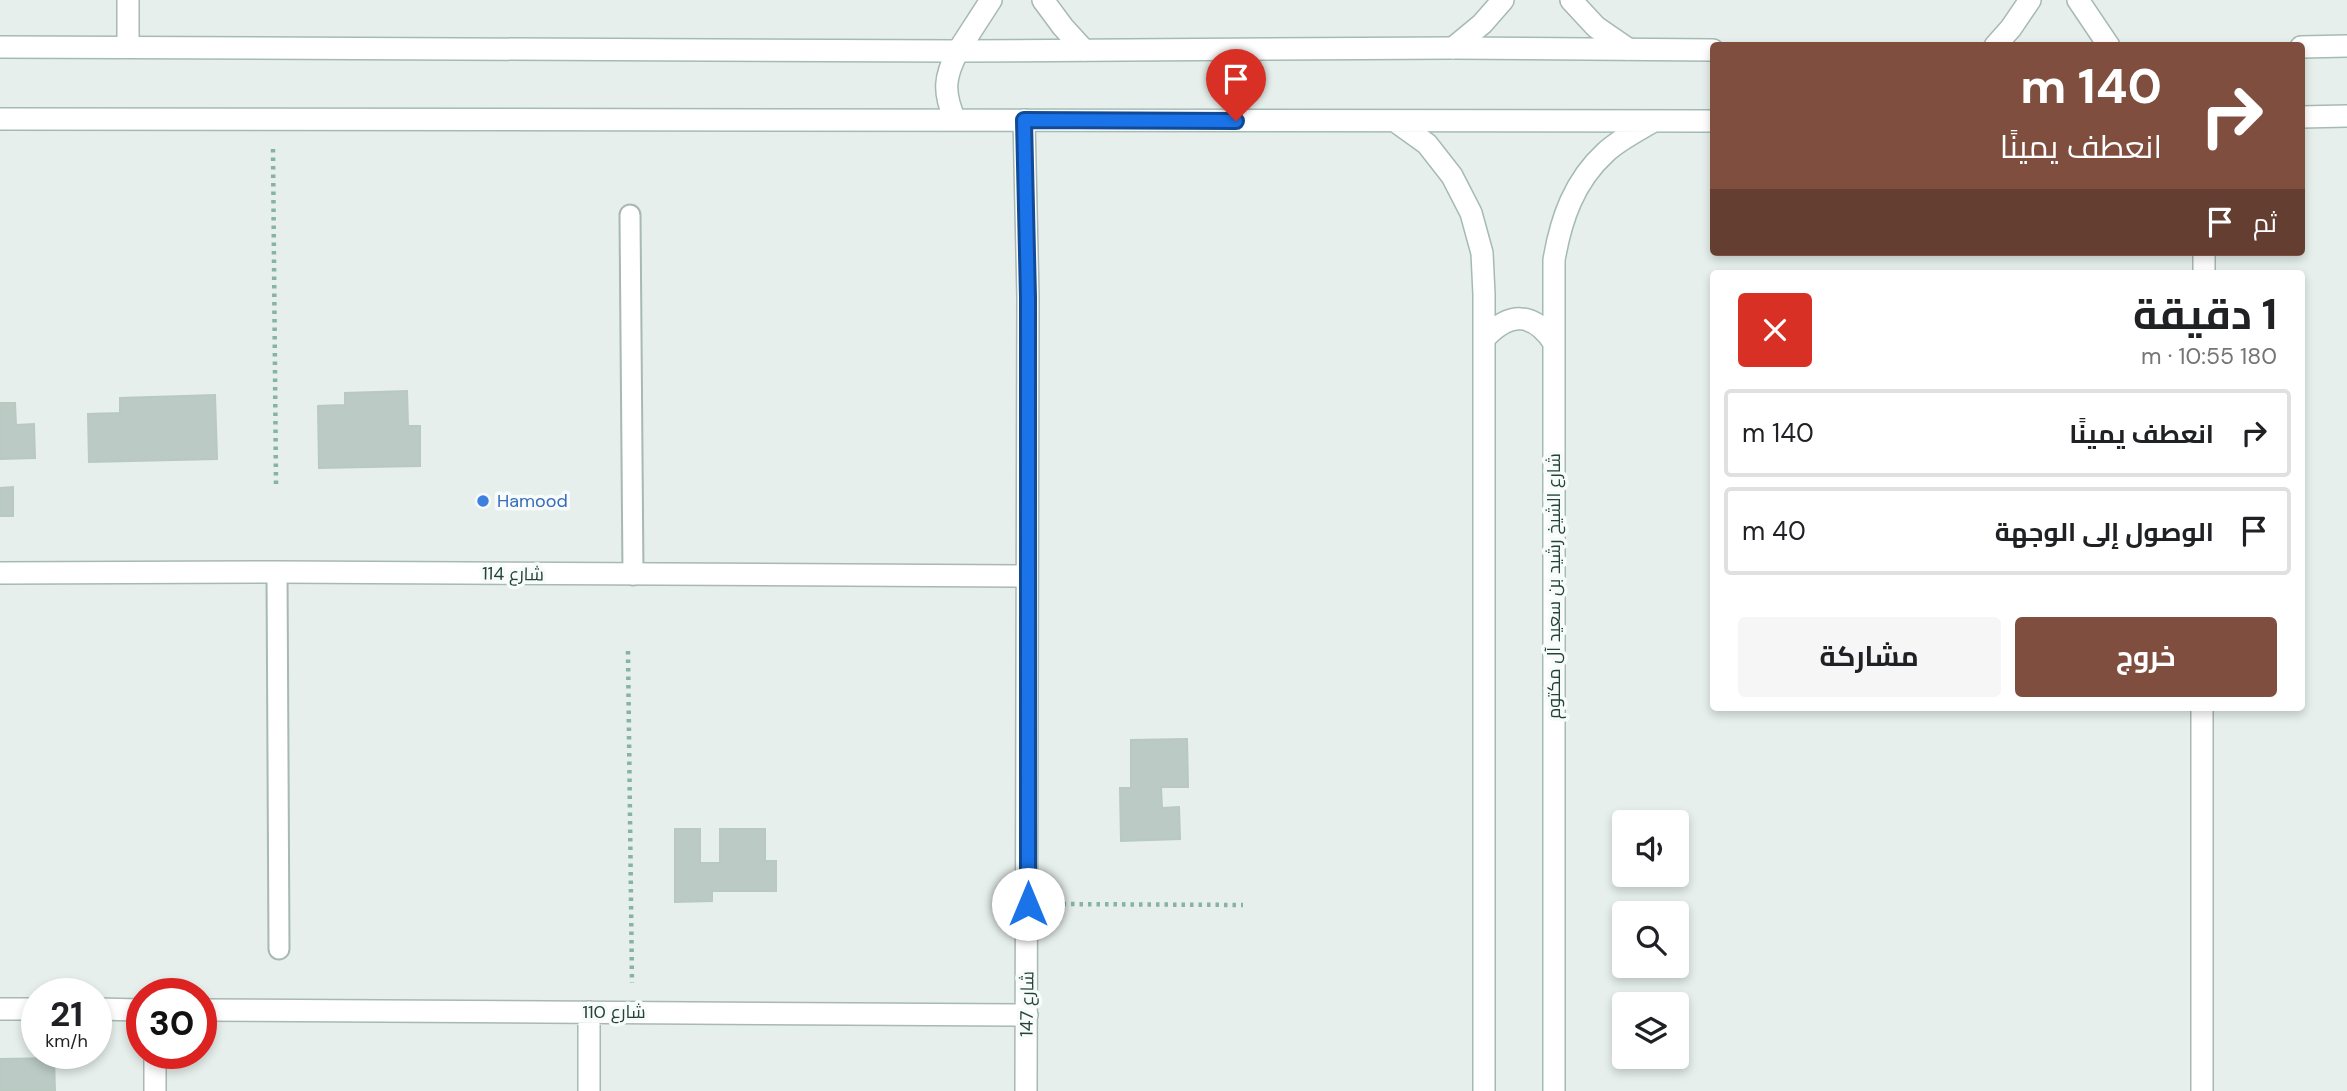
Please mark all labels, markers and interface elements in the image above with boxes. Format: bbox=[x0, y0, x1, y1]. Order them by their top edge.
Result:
pin bbox=[1206, 49, 1266, 121]
text: 140 m bbox=[2020, 54, 2162, 118]
icon: arrive bbox=[1217, 60, 1255, 98]
icon: right bbox=[2186, 70, 2277, 161]
text: انعطف يمينًا bbox=[2000, 126, 2162, 168]
icon: arrive bbox=[2201, 203, 2239, 241]
text: ثم bbox=[2253, 206, 2277, 240]
text: 1 دقيقة bbox=[2133, 287, 2277, 342]
button: close bbox=[1738, 293, 1812, 367]
text: 180 m · 10:55 bbox=[2141, 341, 2277, 371]
icon: right bbox=[2235, 414, 2273, 452]
text: 140 m bbox=[1742, 416, 1814, 450]
text: انعطف يمينًا bbox=[2069, 417, 2214, 451]
street label: شارع الشيخ رشيد بن سعيد آل مكتوم bbox=[1542, 453, 1566, 719]
place label: Hamood bbox=[497, 489, 568, 513]
marker: Hamood bbox=[475, 493, 491, 509]
icon: arrive bbox=[2235, 512, 2273, 550]
text: 40 m bbox=[1742, 514, 1806, 548]
text: الوصول إلى الوجهة bbox=[1995, 515, 2214, 549]
street label: شارع 114 bbox=[482, 561, 544, 587]
button: مشاركة bbox=[1738, 617, 2001, 697]
button: خروج bbox=[2015, 617, 2277, 697]
map controls bbox=[1612, 810, 1689, 1069]
button: sound bbox=[1612, 810, 1689, 887]
position arrow bbox=[991, 867, 1065, 941]
button: search bbox=[1612, 901, 1689, 978]
street label: شارع 147 bbox=[1014, 971, 1040, 1037]
speed limit sign: 30 bbox=[126, 978, 217, 1069]
text: 21 bbox=[50, 991, 83, 1037]
button: layers bbox=[1612, 992, 1689, 1069]
street label: شارع 110 bbox=[582, 1000, 646, 1024]
text: km/h bbox=[45, 1029, 88, 1053]

